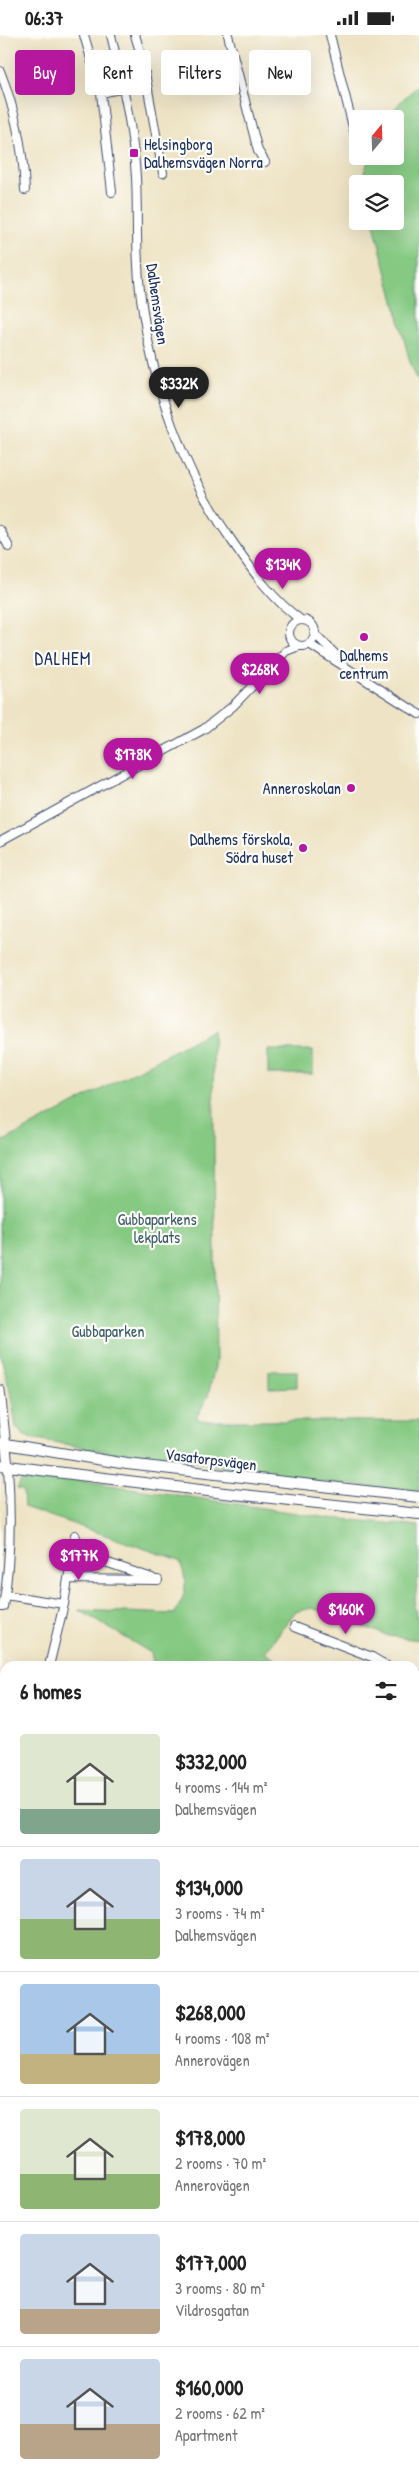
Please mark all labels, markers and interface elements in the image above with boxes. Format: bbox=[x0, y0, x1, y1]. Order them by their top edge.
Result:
text: 06:37 bbox=[25, 5, 63, 31]
chip: Buy bbox=[15, 50, 75, 95]
chip: Rent bbox=[85, 50, 151, 95]
chip: Filters bbox=[161, 50, 239, 95]
chip: New bbox=[249, 50, 311, 95]
north arrow bbox=[349, 110, 404, 165]
map controls bbox=[349, 110, 404, 230]
place label: Helsingborg Dalhemsvägen Norra bbox=[144, 133, 263, 173]
marker: Helsingborg Dalhemsvägen Norra bbox=[128, 147, 140, 159]
button: layers bbox=[349, 175, 404, 230]
street label: Dalhemsvägen bbox=[141, 262, 175, 346]
pin: $332K bbox=[144, 367, 214, 409]
text: $332K bbox=[160, 372, 198, 394]
pin: $134K bbox=[248, 547, 318, 590]
text: $134K bbox=[265, 553, 301, 575]
marker: Dalhems centrum bbox=[358, 631, 370, 643]
place label: Dalhems centrum bbox=[340, 644, 388, 684]
district label: DALHEM bbox=[34, 646, 92, 671]
pin: $268K bbox=[225, 653, 295, 695]
text: $268K bbox=[241, 658, 279, 680]
pin: $178K bbox=[98, 737, 168, 780]
text: $178K bbox=[114, 743, 152, 765]
place label: Anneroskolan bbox=[263, 777, 341, 799]
marker: Anneroskolan bbox=[345, 782, 357, 794]
place label: Dalhems förskola, Södra huset bbox=[190, 828, 293, 868]
marker: Dalhems förskola, Södra huset bbox=[297, 842, 309, 854]
park label: Gubbaparkens lekplats bbox=[117, 1208, 197, 1248]
park label: Gubbaparken bbox=[71, 1320, 145, 1342]
street label: Vasatorpsvägen bbox=[164, 1442, 258, 1476]
pin: $177K bbox=[44, 1539, 114, 1581]
text: $177K bbox=[60, 1544, 98, 1566]
pin: $160K bbox=[311, 1593, 381, 1635]
text: $160K bbox=[328, 1598, 364, 1620]
text: 6 homes bbox=[20, 1677, 81, 1706]
icon: filters bbox=[372, 1677, 400, 1705]
text: $332,000 bbox=[175, 1747, 247, 1776]
icon: home bbox=[60, 1754, 120, 1814]
text: 4 rooms · 144 m² bbox=[175, 1776, 267, 1798]
text: Dalhemsvägen bbox=[175, 1798, 257, 1820]
text: $134,000 bbox=[175, 1873, 243, 1902]
icon: home bbox=[60, 1879, 120, 1939]
text: 3 rooms · 74 m² bbox=[175, 1902, 265, 1924]
text: Dalhemsvägen bbox=[175, 1924, 257, 1946]
text: $268,000 bbox=[175, 1998, 245, 2027]
icon: home bbox=[60, 2004, 120, 2064]
text: 4 rooms · 108 m² bbox=[175, 2027, 269, 2049]
text: Annerovägen bbox=[175, 2049, 250, 2071]
text: $178,000 bbox=[175, 2123, 245, 2152]
icon: home bbox=[60, 2129, 120, 2189]
text: 2 rooms · 70 m² bbox=[175, 2152, 266, 2174]
text: Annerovägen bbox=[175, 2174, 250, 2196]
text: $177,000 bbox=[175, 2248, 247, 2277]
icon: home bbox=[60, 2254, 120, 2314]
text: 3 rooms · 80 m² bbox=[175, 2277, 265, 2299]
text: Vildrosgatan bbox=[175, 2299, 249, 2321]
text: $160,000 bbox=[175, 2373, 244, 2402]
icon: home bbox=[60, 2379, 120, 2439]
text: 2 rooms · 62 m² bbox=[175, 2402, 265, 2424]
text: Apartment bbox=[175, 2424, 238, 2446]

